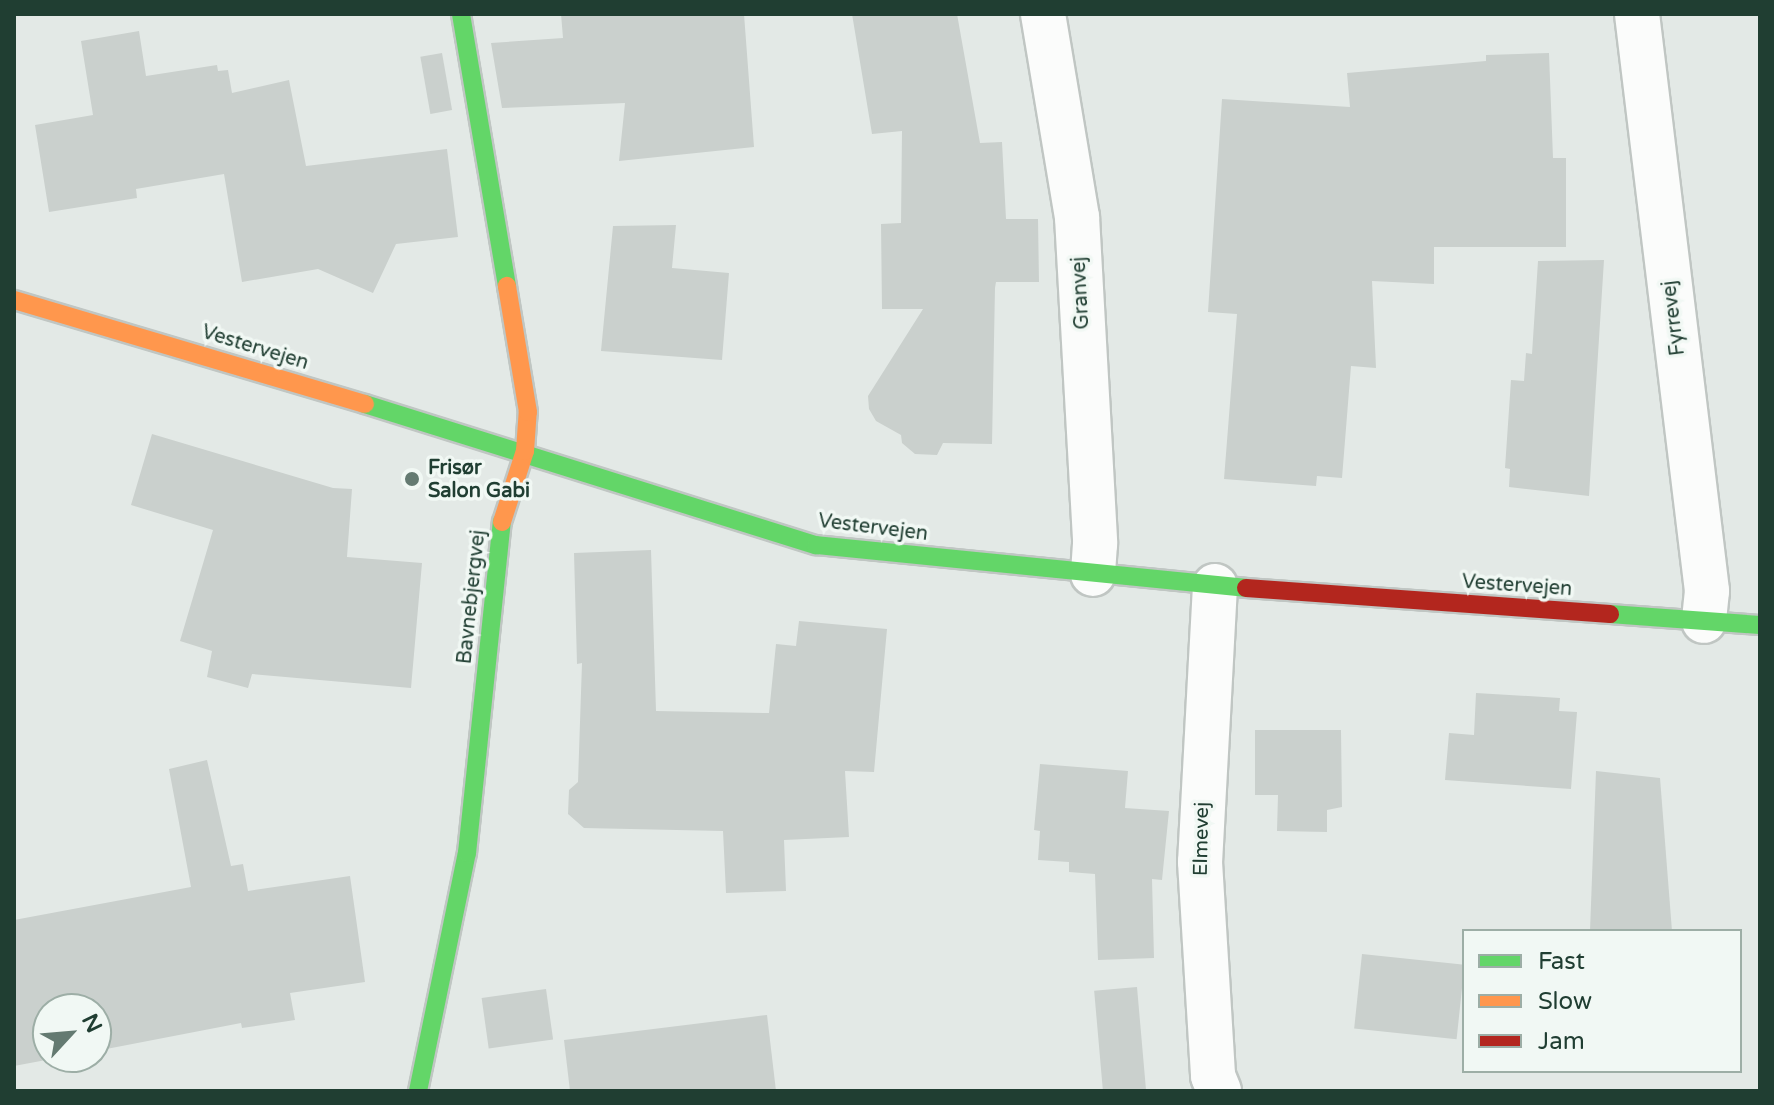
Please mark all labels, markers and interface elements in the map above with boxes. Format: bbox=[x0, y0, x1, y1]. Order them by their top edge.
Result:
street label: Granvej bbox=[1067, 256, 1095, 330]
street label: Fyrrevej bbox=[1657, 279, 1691, 357]
street label: Vestervejen bbox=[199, 320, 311, 376]
place label: Frisør Salon Gabi bbox=[428, 456, 530, 503]
marker: Frisør Salon Gabi bbox=[403, 470, 421, 488]
street label: Vestervejen bbox=[817, 509, 929, 547]
street label: Bavnebjergvej bbox=[453, 529, 491, 665]
street label: Vestervejen bbox=[1461, 570, 1573, 602]
street label: Elmevej bbox=[1189, 802, 1215, 876]
legend bbox=[1462, 929, 1742, 1073]
text: Fast bbox=[1538, 947, 1585, 976]
text: Slow bbox=[1538, 987, 1592, 1016]
north arrow bbox=[32, 993, 112, 1073]
text: N bbox=[76, 1010, 107, 1037]
text: Jam bbox=[1538, 1027, 1585, 1056]

